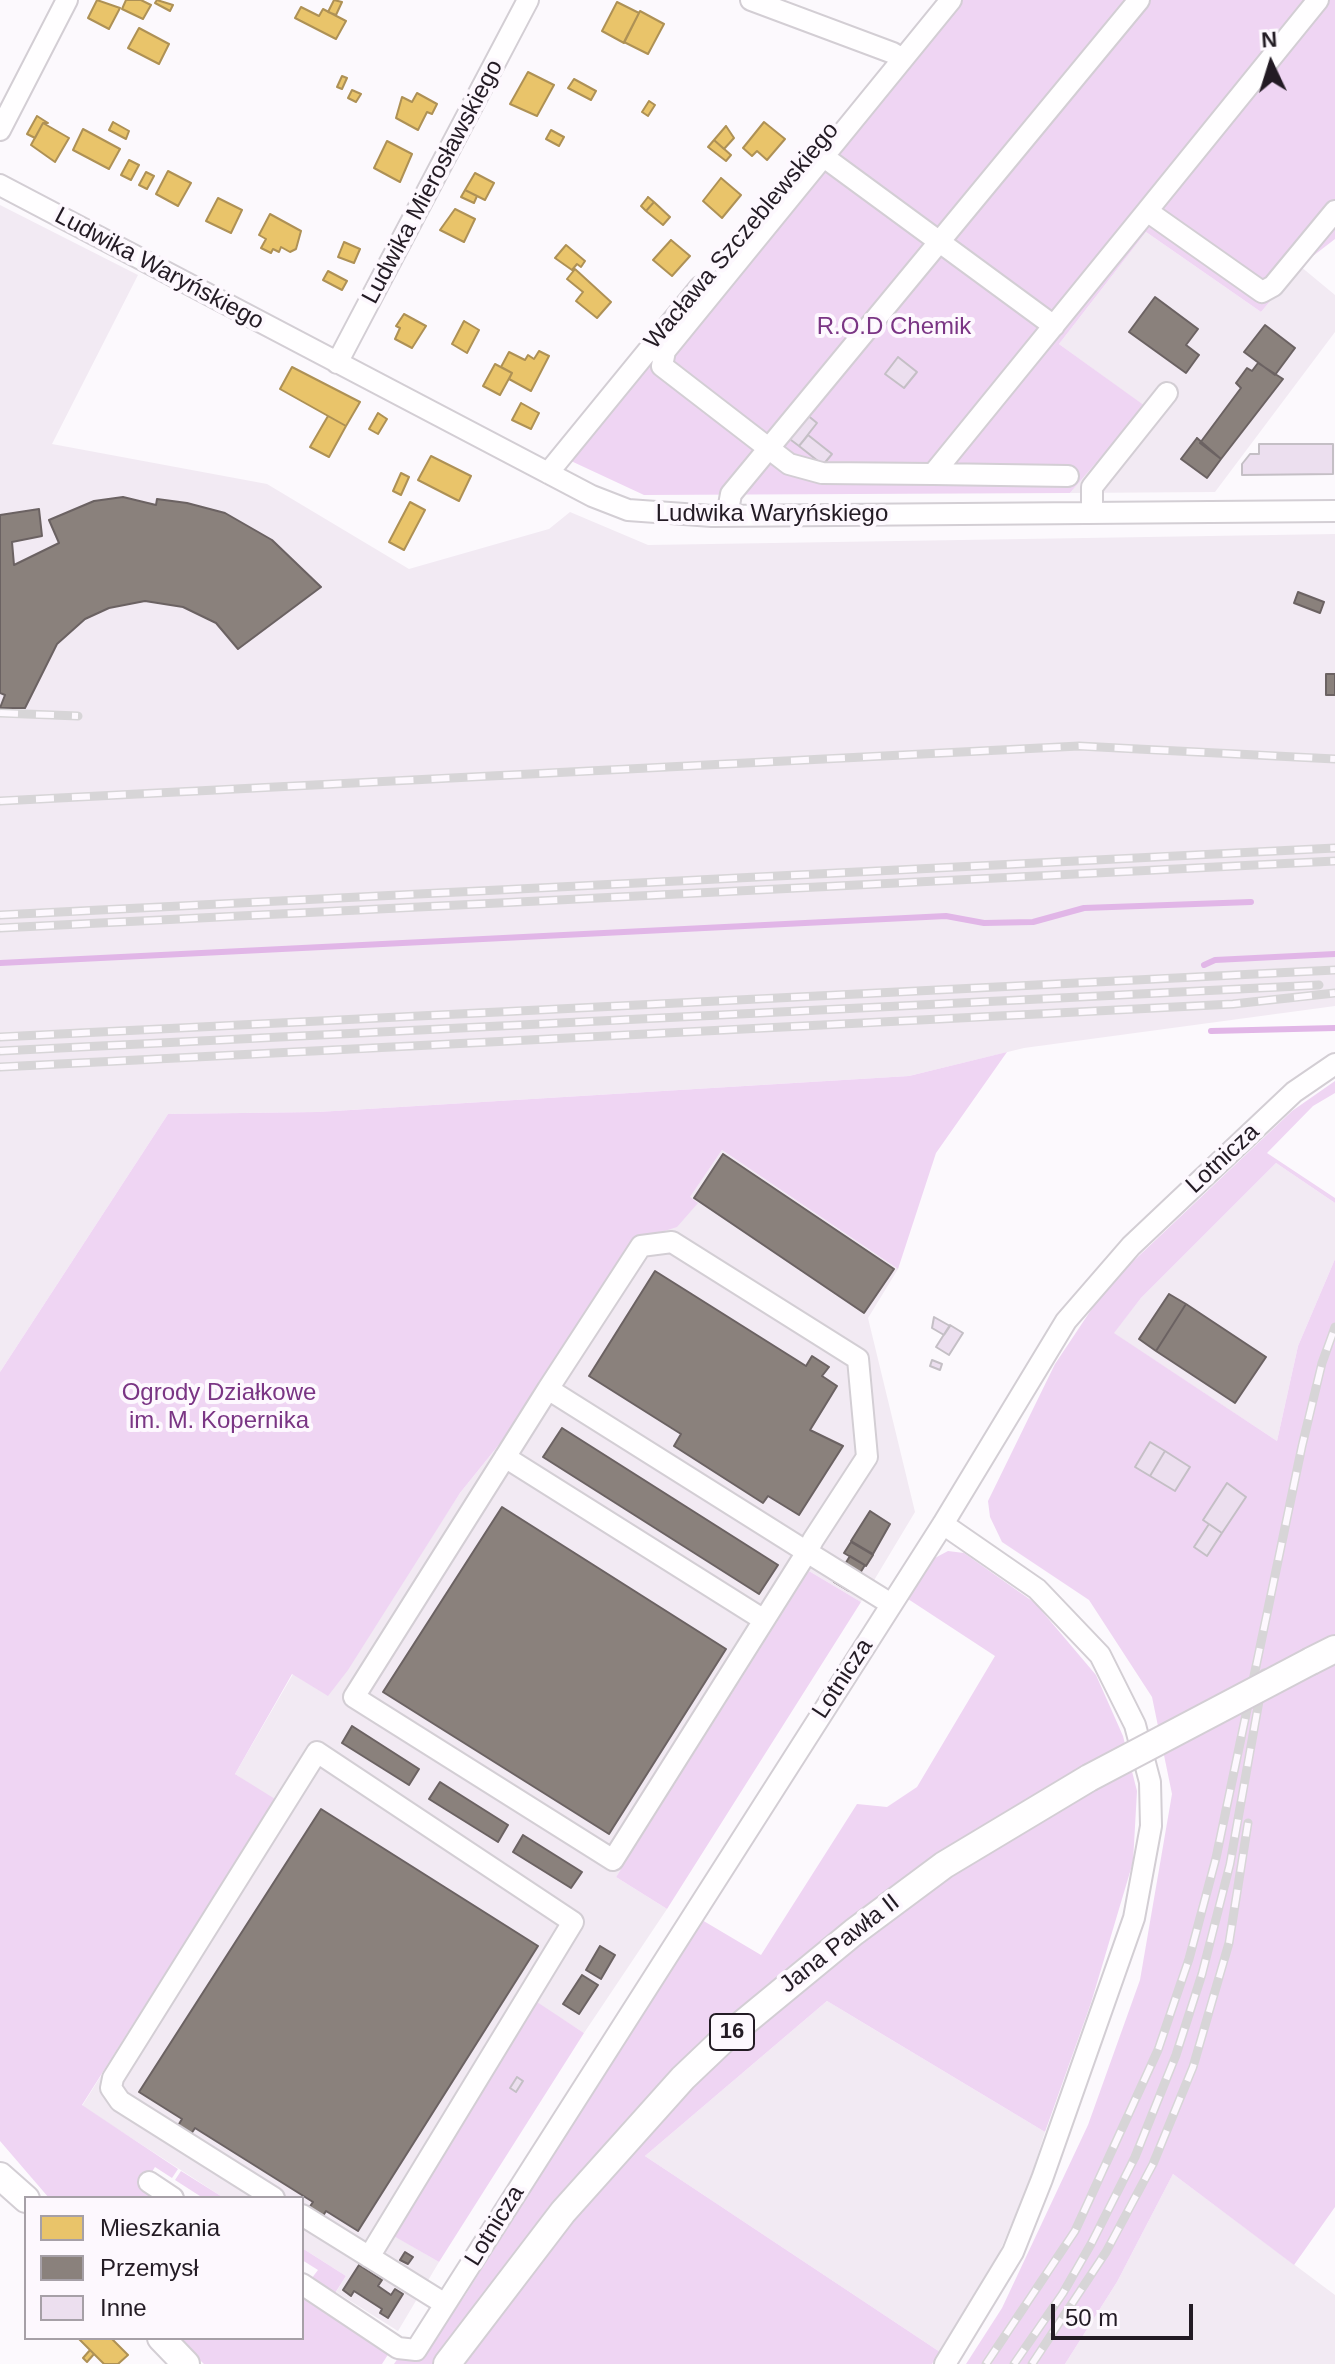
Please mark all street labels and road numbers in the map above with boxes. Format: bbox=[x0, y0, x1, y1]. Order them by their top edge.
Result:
street label: Ludwika Mierosławskiego bbox=[356, 55, 510, 309]
street label: Wacława Szczeblewskiego bbox=[639, 117, 845, 355]
street label: Ludwika Waryńskiego bbox=[50, 202, 268, 336]
street label: Ludwika Waryńskiego bbox=[656, 500, 888, 528]
street label: Lotnicza bbox=[1180, 1118, 1266, 1200]
street label: Lotnicza bbox=[807, 1634, 879, 1724]
street label: Jana Pawła II bbox=[774, 1888, 906, 2000]
road number: 16 bbox=[710, 2014, 754, 2050]
street label: Lotnicza bbox=[459, 2180, 531, 2272]

